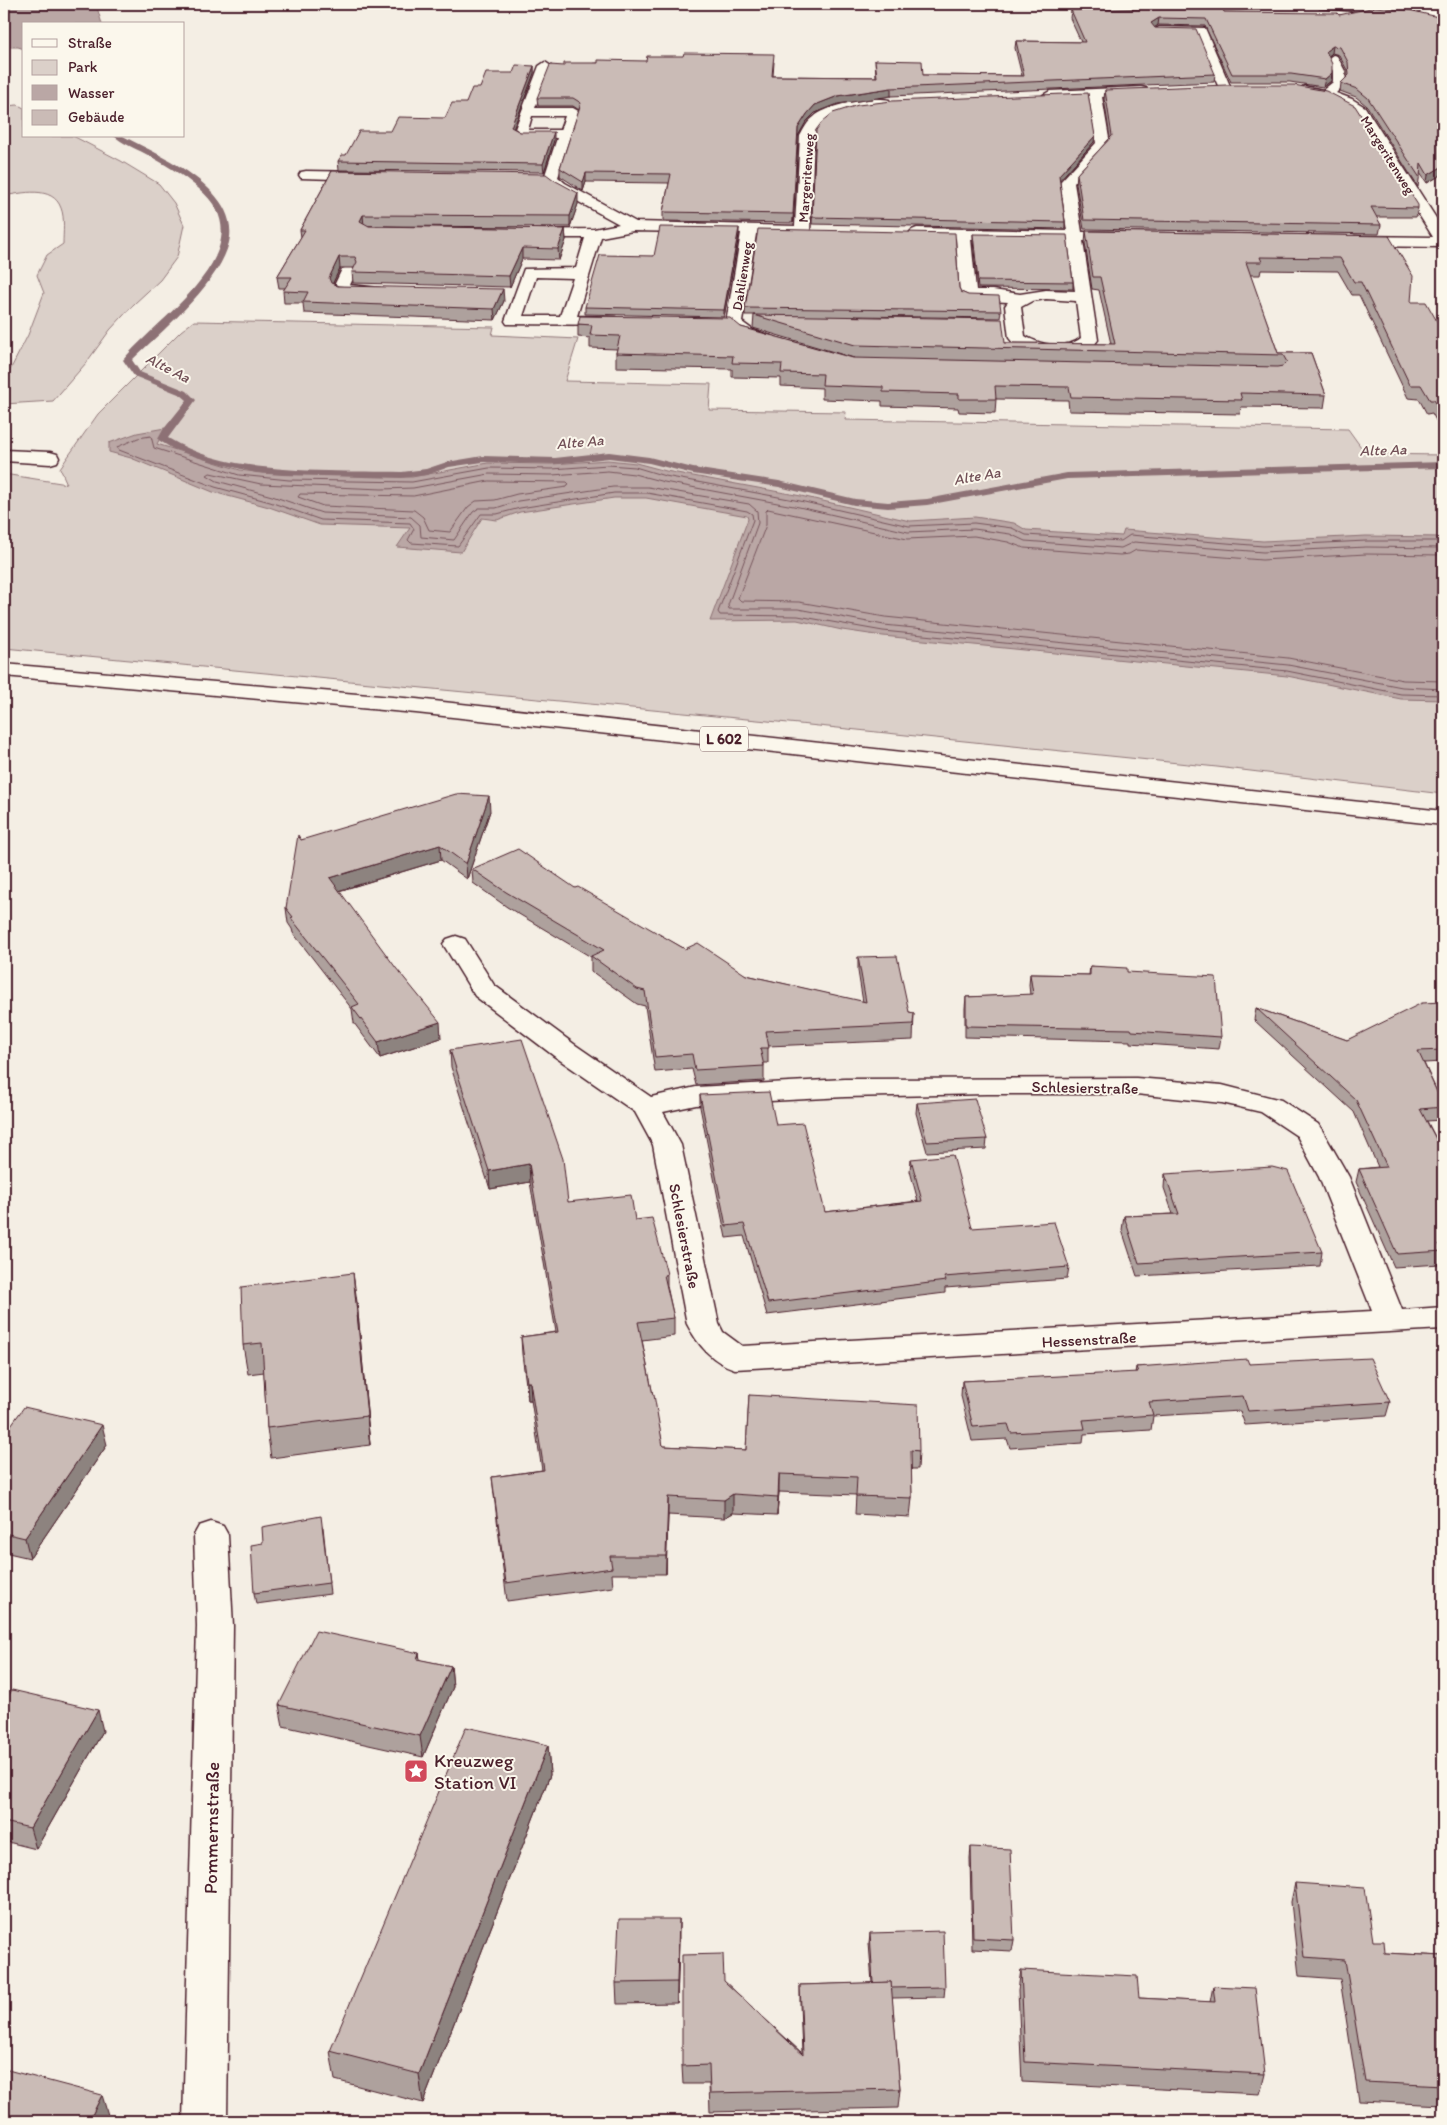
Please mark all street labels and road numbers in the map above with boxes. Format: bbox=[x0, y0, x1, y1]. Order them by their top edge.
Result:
street label: Margeritenweg bbox=[1357, 113, 1419, 198]
street label: Margeritenweg bbox=[795, 132, 818, 223]
street label: Dahlienweg bbox=[729, 239, 756, 312]
road number: L 602 bbox=[700, 726, 748, 752]
street label: Schlesierstraße bbox=[1031, 1077, 1139, 1098]
street label: Schlesierstraße bbox=[665, 1182, 704, 1290]
street label: Hessenstraße bbox=[1041, 1328, 1137, 1351]
street label: Pommernstraße bbox=[199, 1762, 224, 1894]

